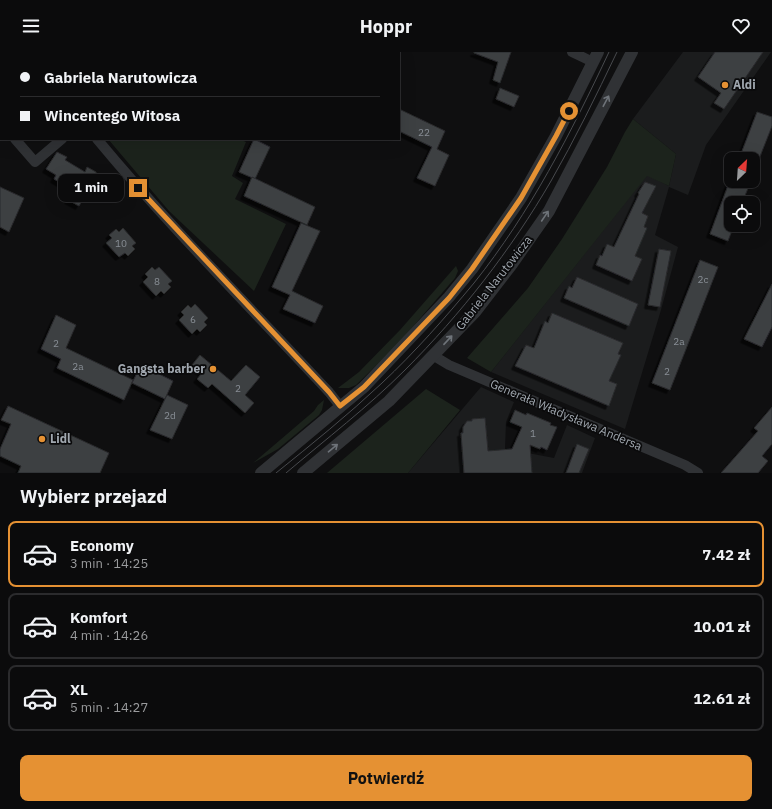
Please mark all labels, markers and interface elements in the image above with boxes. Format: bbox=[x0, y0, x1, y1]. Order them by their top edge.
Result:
icon: menu bbox=[20, 15, 42, 37]
text: Hoppr bbox=[360, 15, 412, 38]
icon: heart bbox=[730, 15, 752, 37]
text: Gabriela Narutowicza bbox=[44, 68, 197, 87]
place label: Aldi bbox=[733, 77, 756, 92]
marker: Aldi bbox=[720, 80, 730, 90]
one-way arrow bbox=[603, 95, 611, 107]
route start bbox=[560, 102, 578, 120]
text: Wincentego Witosa bbox=[44, 106, 180, 125]
house number: 22 bbox=[418, 126, 430, 139]
north arrow bbox=[724, 152, 760, 188]
map controls bbox=[724, 152, 760, 232]
callout: 1 min bbox=[58, 174, 124, 202]
text: 1 min bbox=[74, 179, 108, 196]
route end bbox=[129, 179, 147, 197]
button: locate bbox=[724, 196, 760, 232]
one-way arrow bbox=[541, 210, 549, 221]
street label: Gabriela Narutowicza bbox=[452, 232, 535, 333]
house number: 10 bbox=[115, 237, 127, 250]
house number: 2c bbox=[697, 273, 709, 286]
house number: 8 bbox=[154, 275, 160, 288]
house number: 6 bbox=[190, 313, 196, 326]
one-way arrow bbox=[444, 335, 453, 345]
house number: 2a bbox=[673, 335, 685, 348]
house number: 2 bbox=[53, 337, 59, 350]
house number: 2a bbox=[72, 360, 84, 373]
place label: Gangsta barber bbox=[118, 361, 205, 376]
marker: Gangsta barber bbox=[208, 364, 218, 374]
house number: 2 bbox=[664, 365, 670, 378]
street label: Generała Władysława Andersa bbox=[488, 376, 645, 454]
house number: 2 bbox=[235, 382, 241, 395]
house number: 2d bbox=[164, 409, 176, 422]
house number: 1 bbox=[530, 427, 536, 440]
place label: Lidl bbox=[50, 431, 71, 446]
marker: Lidl bbox=[37, 434, 47, 444]
one-way arrow bbox=[328, 443, 338, 452]
text: Wybierz przejazd bbox=[20, 485, 167, 508]
icon: car bbox=[22, 536, 58, 572]
text: Economy bbox=[70, 536, 134, 555]
text: 7.42 zł bbox=[702, 545, 750, 564]
text: 3 min · 14:25 bbox=[70, 555, 148, 572]
icon: car bbox=[22, 608, 58, 644]
text: Komfort bbox=[70, 608, 128, 627]
text: 10.01 zł bbox=[693, 617, 750, 636]
text: 4 min · 14:26 bbox=[70, 627, 148, 644]
icon: car bbox=[22, 680, 58, 716]
text: XL bbox=[70, 680, 88, 699]
text: 12.61 zł bbox=[693, 689, 750, 708]
text: 5 min · 14:27 bbox=[70, 699, 148, 716]
button: Potwierdź bbox=[20, 755, 752, 801]

